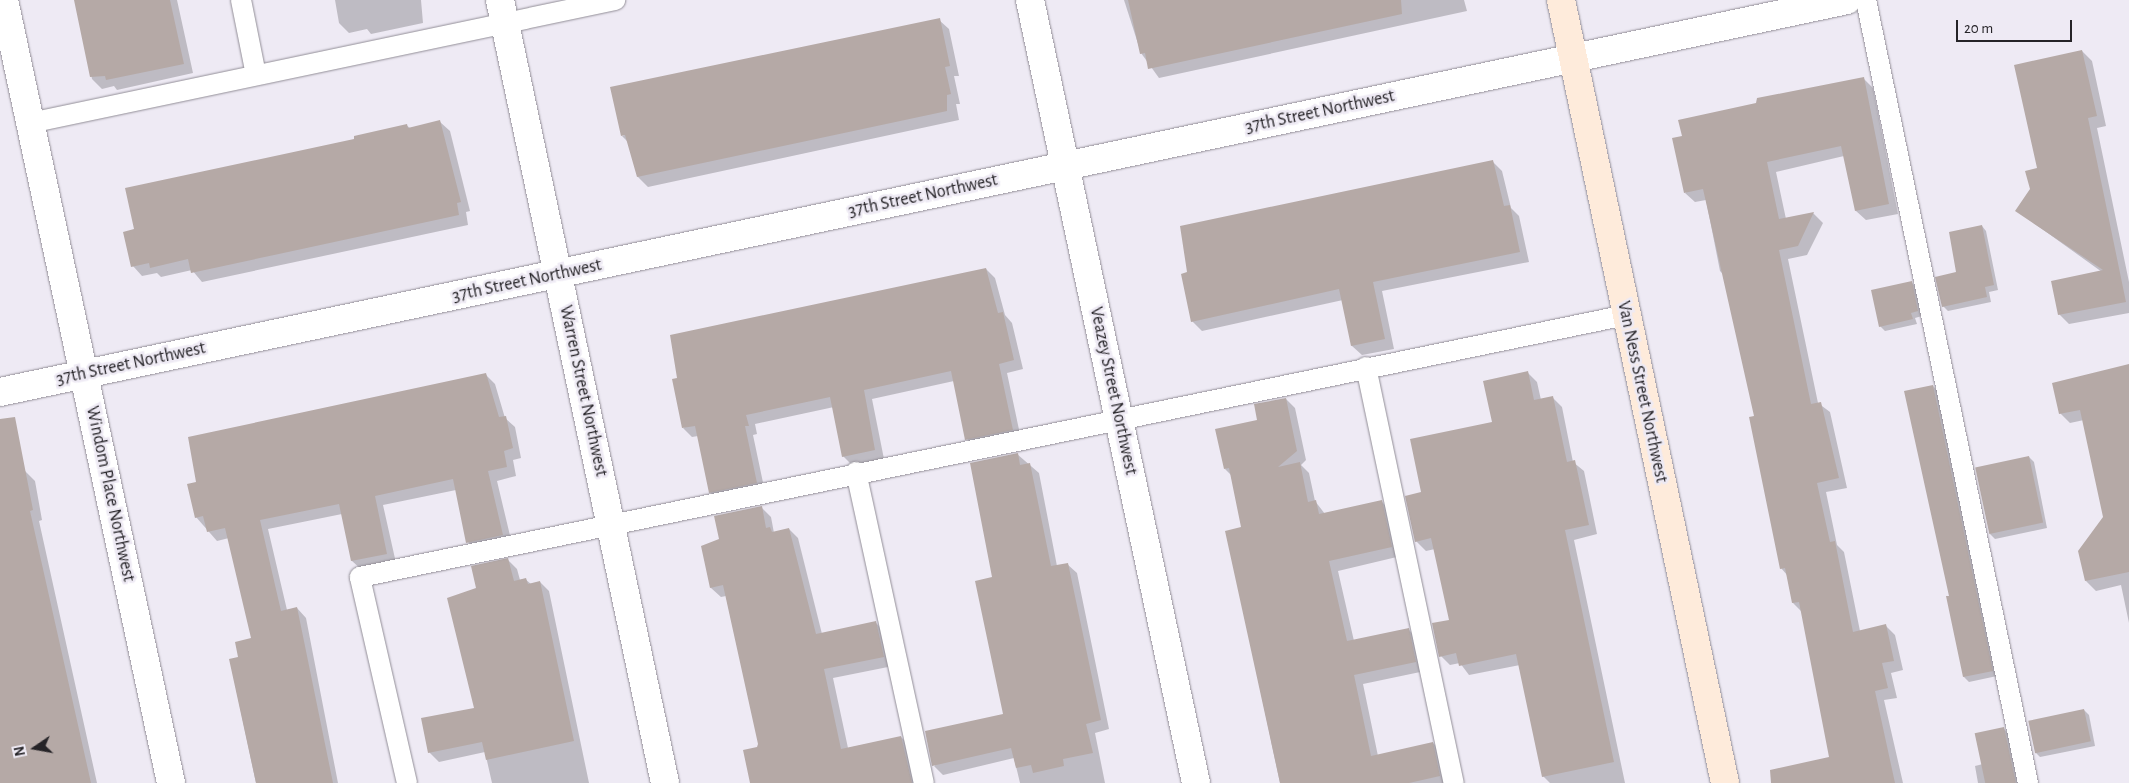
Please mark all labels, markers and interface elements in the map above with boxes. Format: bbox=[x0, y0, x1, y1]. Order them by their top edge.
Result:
scale bar bbox=[1959, 10, 2075, 42]
text: 20 m bbox=[1964, 21, 1993, 36]
street label: 37th Street Northwest bbox=[1243, 86, 1397, 138]
street label: 37th Street Northwest bbox=[846, 170, 1000, 222]
street label: 37th Street Northwest bbox=[450, 255, 604, 307]
street label: Van Ness Street Northwest bbox=[1612, 299, 1672, 485]
street label: Warren Street Northwest bbox=[554, 303, 612, 479]
street label: Veazey Street Northwest bbox=[1085, 305, 1141, 477]
street label: 37th Street Northwest bbox=[54, 338, 208, 390]
street label: Windom Place Northwest bbox=[81, 404, 139, 584]
north arrow bbox=[10, 723, 60, 773]
text: N bbox=[12, 745, 28, 757]

